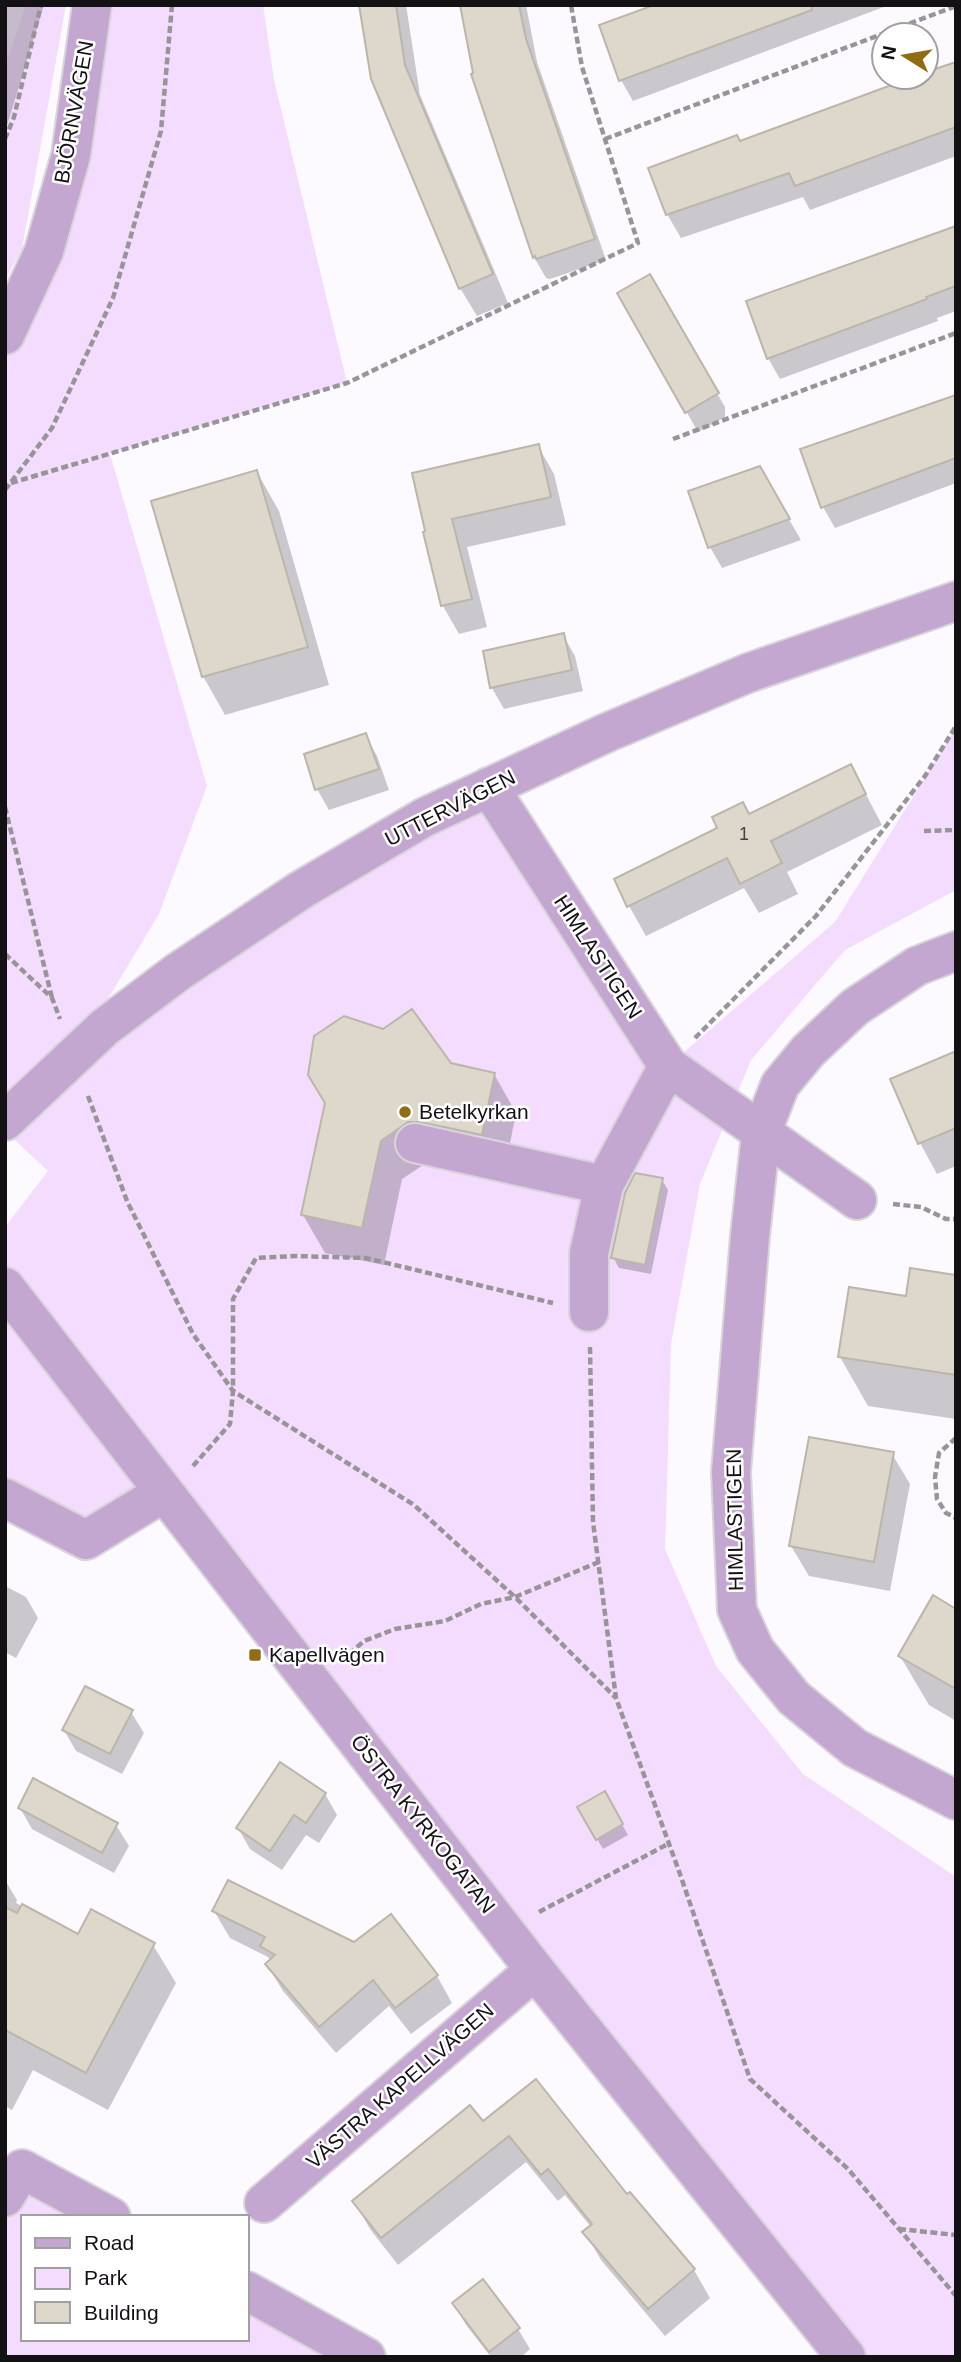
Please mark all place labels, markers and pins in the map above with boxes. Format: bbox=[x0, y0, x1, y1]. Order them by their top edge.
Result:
place label: Betelkyrkan bbox=[419, 1100, 529, 1123]
marker: Betelkyrkan bbox=[397, 1104, 413, 1120]
place label: Kapellvägen bbox=[269, 1643, 385, 1666]
marker: Kapellvägen bbox=[247, 1647, 263, 1663]

